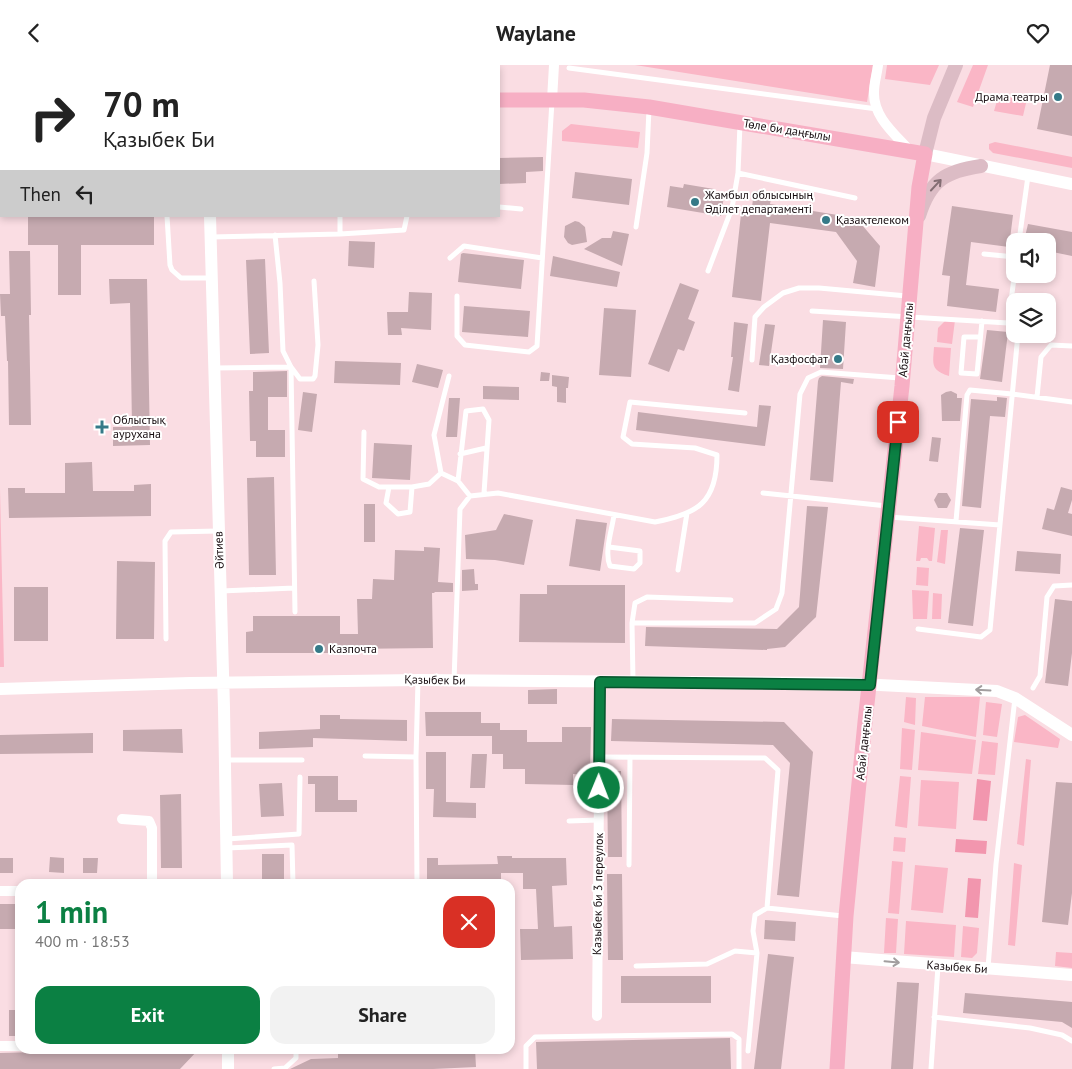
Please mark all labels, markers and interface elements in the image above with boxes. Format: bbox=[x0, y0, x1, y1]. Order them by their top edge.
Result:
icon: back bbox=[20, 19, 48, 47]
text: Waylane bbox=[496, 19, 576, 47]
icon: heart bbox=[1024, 19, 1052, 47]
text: 70 m bbox=[103, 81, 180, 127]
icon: right bbox=[20, 85, 85, 150]
place label: Драма театры bbox=[975, 89, 1048, 104]
marker: Драма театры bbox=[1052, 91, 1064, 103]
street label: Төле би даңғылы bbox=[742, 115, 832, 144]
text: Қазыбек Би bbox=[103, 125, 215, 153]
one-way arrow bbox=[930, 179, 942, 191]
icon: left bbox=[71, 180, 99, 208]
text: Then bbox=[20, 182, 61, 206]
place label: Жамбыл облысының Әділет департаменті bbox=[704, 187, 813, 216]
marker: Жамбыл облысының Әділет департаменті bbox=[689, 196, 701, 208]
place label: Қазақтелеком bbox=[836, 212, 909, 227]
marker: Қазақтелеком bbox=[820, 214, 832, 226]
map controls bbox=[1006, 233, 1056, 343]
button: sound bbox=[1006, 233, 1056, 283]
button: layers bbox=[1006, 293, 1056, 343]
street label: Абай даңғылы bbox=[895, 302, 916, 378]
place label: Қазфосфат bbox=[771, 351, 828, 366]
marker: Қазфосфат bbox=[832, 353, 844, 365]
pin bbox=[877, 401, 919, 443]
icon: arrive bbox=[884, 408, 912, 436]
place label: Облыстық аурухана bbox=[113, 412, 166, 441]
marker: Облыстық аурухана bbox=[95, 420, 109, 434]
street label: Әйтиев bbox=[210, 531, 227, 569]
place label: Казпочта bbox=[329, 641, 377, 656]
marker: Казпочта bbox=[313, 643, 325, 655]
street label: Қазыбек Би bbox=[404, 671, 466, 688]
one-way arrow bbox=[975, 686, 991, 695]
street label: Абай даңғылы bbox=[852, 705, 875, 781]
position arrow bbox=[572, 761, 624, 813]
street label: Казыбек би 3 переулок bbox=[589, 832, 606, 955]
text: 1 min bbox=[35, 892, 108, 931]
button: close bbox=[443, 896, 495, 948]
text: 400 m · 18:53 bbox=[35, 931, 130, 951]
one-way arrow bbox=[883, 957, 899, 966]
street label: Казыбек Би bbox=[926, 957, 988, 976]
button: Exit bbox=[35, 986, 260, 1044]
button: Share bbox=[270, 986, 495, 1044]

